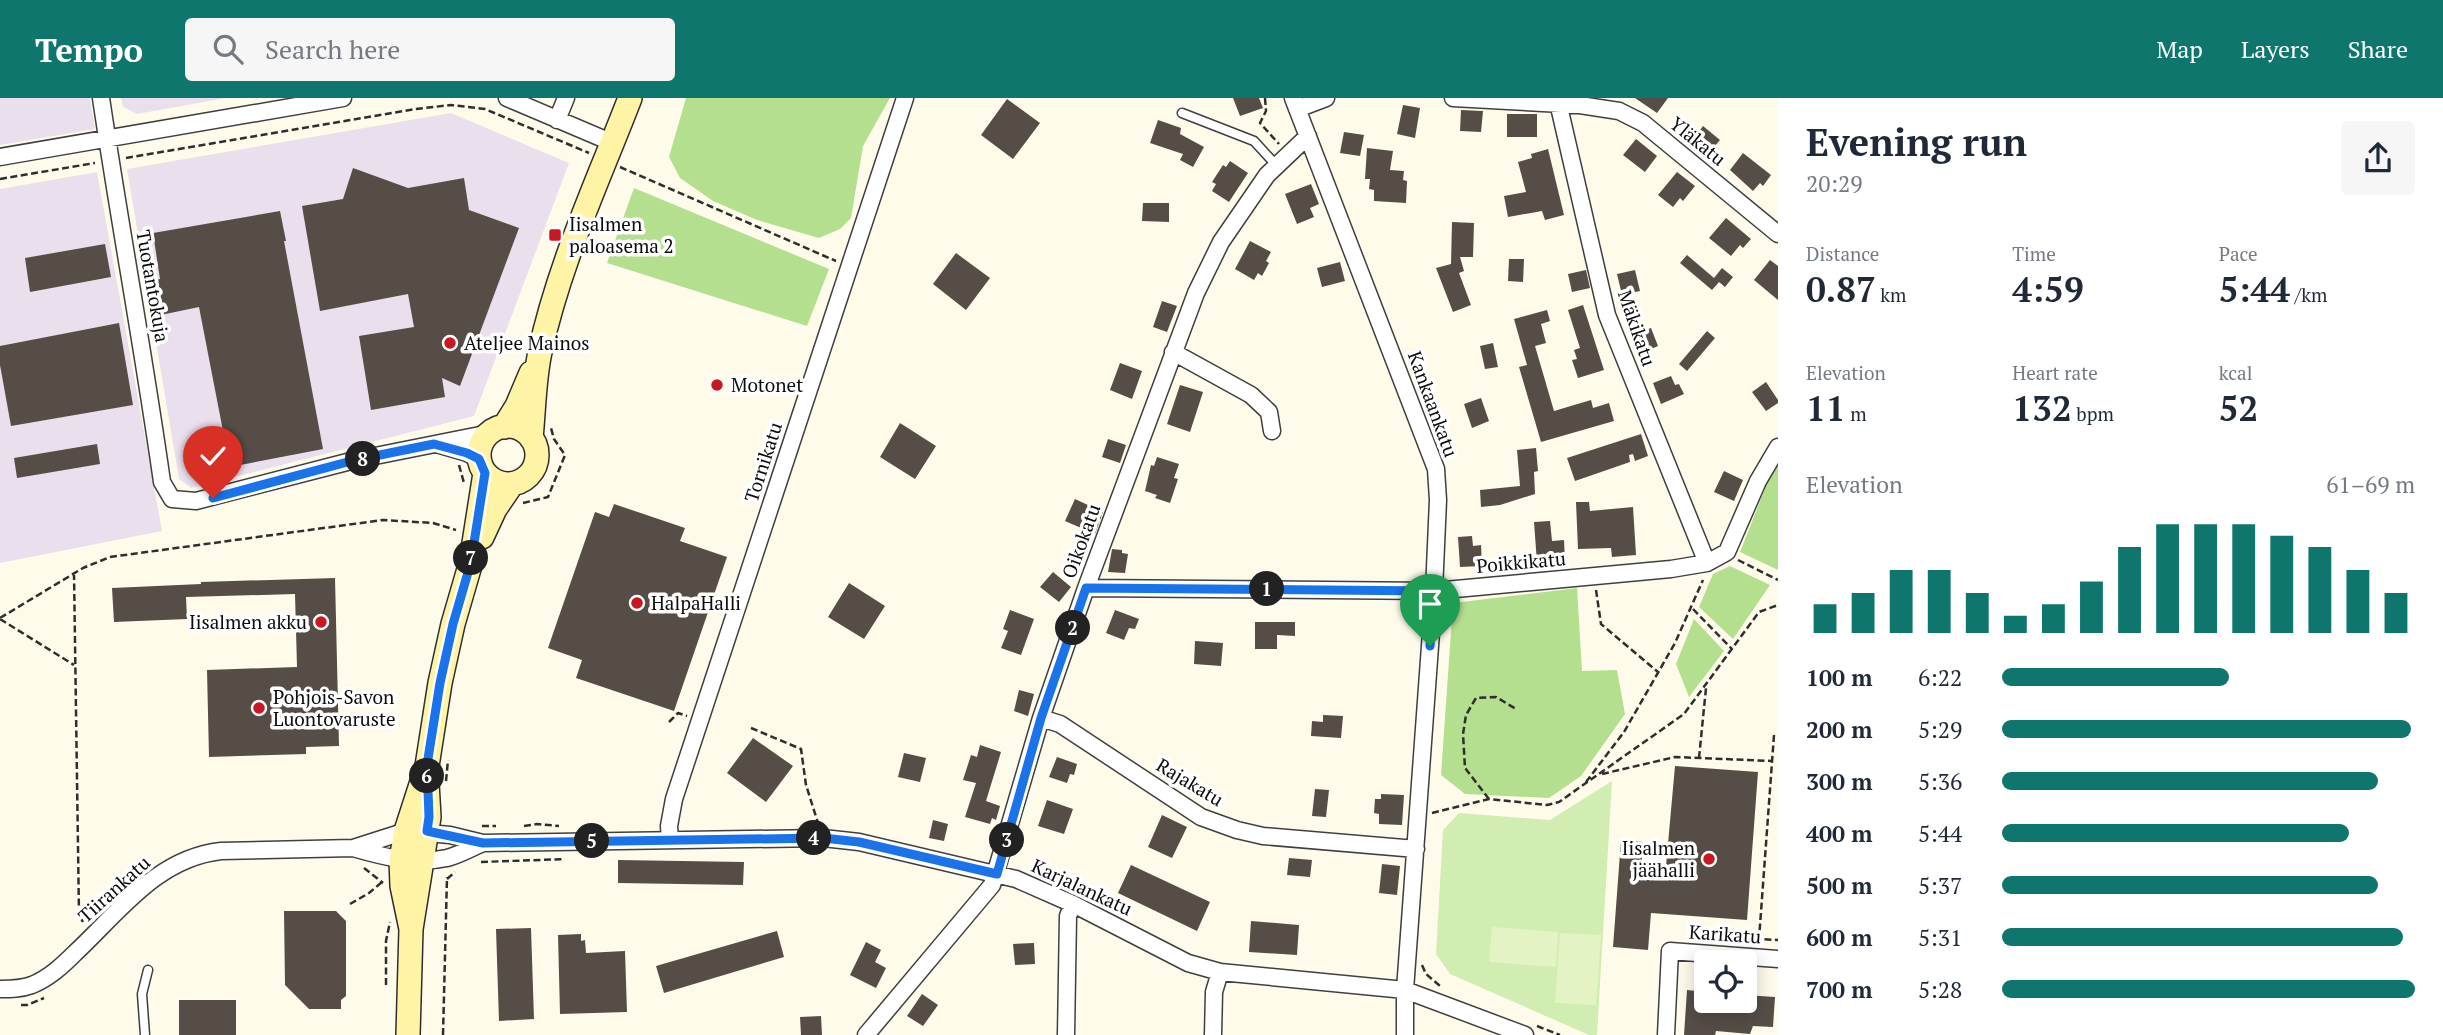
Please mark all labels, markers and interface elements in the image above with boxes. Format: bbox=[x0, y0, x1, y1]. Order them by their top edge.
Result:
search box bbox=[185, 18, 675, 81]
text: Tempo bbox=[35, 28, 143, 71]
icon: search bbox=[209, 30, 247, 68]
text: Search here bbox=[265, 32, 400, 66]
text: Map bbox=[2156, 33, 2203, 65]
text: Layers bbox=[2241, 33, 2310, 65]
text: Share bbox=[2348, 33, 2408, 65]
street label: Yläkatu bbox=[1665, 110, 1731, 171]
text: Evening run bbox=[1806, 117, 2027, 167]
button: share bbox=[2341, 121, 2415, 195]
text: 20:29 bbox=[1806, 168, 1863, 199]
place label: Iisalmen paloasema 2 bbox=[569, 211, 674, 258]
marker: Iisalmen paloasema 2 bbox=[547, 227, 563, 243]
street label: Tuotantokuja bbox=[131, 228, 176, 344]
text: Distance bbox=[1806, 241, 1879, 266]
text: Time bbox=[2012, 241, 2056, 266]
text: Pace bbox=[2219, 241, 2258, 266]
text: 0.87 bbox=[1806, 266, 1876, 312]
text: 4:59 bbox=[2012, 266, 2084, 312]
text: 5:44 bbox=[2219, 266, 2290, 312]
text: km bbox=[1876, 282, 1907, 307]
text: /km bbox=[2290, 282, 2327, 307]
street label: Mäkikatu bbox=[1613, 286, 1662, 369]
place label: Ateljee Mainos bbox=[464, 330, 589, 355]
marker: Ateljee Mainos bbox=[442, 335, 458, 351]
street label: Kankaankatu bbox=[1403, 347, 1464, 460]
text: Elevation bbox=[1806, 360, 1886, 385]
text: Heart rate bbox=[2012, 360, 2098, 385]
text: kcal bbox=[2219, 360, 2252, 385]
place label: Motonet bbox=[731, 372, 803, 397]
marker: Motonet bbox=[709, 377, 725, 393]
text: 11 bbox=[1806, 385, 1846, 431]
text: 132 bbox=[2012, 385, 2072, 431]
text: 52 bbox=[2219, 385, 2258, 431]
text: m bbox=[1846, 401, 1867, 426]
text: bpm bbox=[2072, 401, 2114, 426]
street label: Tornikatu bbox=[738, 419, 787, 505]
pin bbox=[183, 426, 243, 498]
icon: check bbox=[194, 437, 232, 475]
pin: 8 bbox=[346, 442, 380, 476]
text: 8 bbox=[357, 446, 368, 471]
text: Elevation bbox=[1806, 469, 1903, 500]
text: 61–69 m bbox=[2326, 469, 2415, 500]
street label: Oikokatu bbox=[1056, 500, 1106, 581]
pin: 7 bbox=[454, 540, 489, 575]
text: 7 bbox=[465, 545, 476, 570]
street label: Poikkikatu bbox=[1475, 545, 1567, 578]
pin: 1 bbox=[1250, 572, 1284, 606]
pin bbox=[1400, 574, 1460, 646]
text: 1 bbox=[1261, 576, 1272, 601]
icon: arrive bbox=[1411, 585, 1449, 623]
place label: HalpaHalli bbox=[651, 590, 741, 615]
marker: HalpaHalli bbox=[629, 595, 645, 611]
place label: Iisalmen akku bbox=[189, 609, 307, 634]
pin: 2 bbox=[1056, 610, 1090, 646]
marker: Iisalmen akku bbox=[313, 614, 329, 630]
text: 2 bbox=[1067, 615, 1078, 640]
text: 100 m bbox=[1806, 662, 1872, 693]
text: 6:22 bbox=[1918, 662, 1962, 693]
place label: Pohjois-Savon Luontovaruste bbox=[273, 684, 396, 731]
marker: Pohjois-Savon Luontovaruste bbox=[251, 700, 267, 716]
text: 200 m bbox=[1806, 714, 1872, 745]
text: 5:29 bbox=[1918, 714, 1962, 745]
street label: Rajakatu bbox=[1152, 752, 1229, 811]
pin: 6 bbox=[410, 758, 444, 794]
text: 6 bbox=[421, 763, 432, 788]
text: 300 m bbox=[1806, 766, 1872, 797]
text: 5:36 bbox=[1918, 766, 1962, 797]
text: 400 m bbox=[1806, 818, 1872, 849]
text: 5:44 bbox=[1918, 818, 1962, 849]
pin: 4 bbox=[796, 820, 832, 856]
pin: 3 bbox=[990, 822, 1024, 858]
pin: 5 bbox=[574, 824, 610, 858]
text: 4 bbox=[808, 825, 819, 850]
text: 3 bbox=[1001, 827, 1012, 852]
text: 5 bbox=[586, 828, 597, 853]
place label: Iisalmen jäähalli bbox=[1622, 835, 1695, 882]
street label: Tiirankatu bbox=[72, 850, 155, 928]
marker: Iisalmen jäähalli bbox=[1701, 851, 1717, 867]
street label: Karjalankatu bbox=[1028, 852, 1137, 921]
text: 500 m bbox=[1806, 870, 1872, 901]
text: 5:37 bbox=[1918, 870, 1962, 901]
street label: Karikatu bbox=[1688, 919, 1762, 948]
text: 600 m bbox=[1806, 922, 1872, 953]
text: 5:31 bbox=[1918, 922, 1962, 953]
map controls bbox=[1694, 950, 1757, 1013]
button: locate bbox=[1694, 950, 1757, 1013]
text: 700 m bbox=[1806, 974, 1872, 1005]
text: 5:28 bbox=[1918, 974, 1962, 1005]

